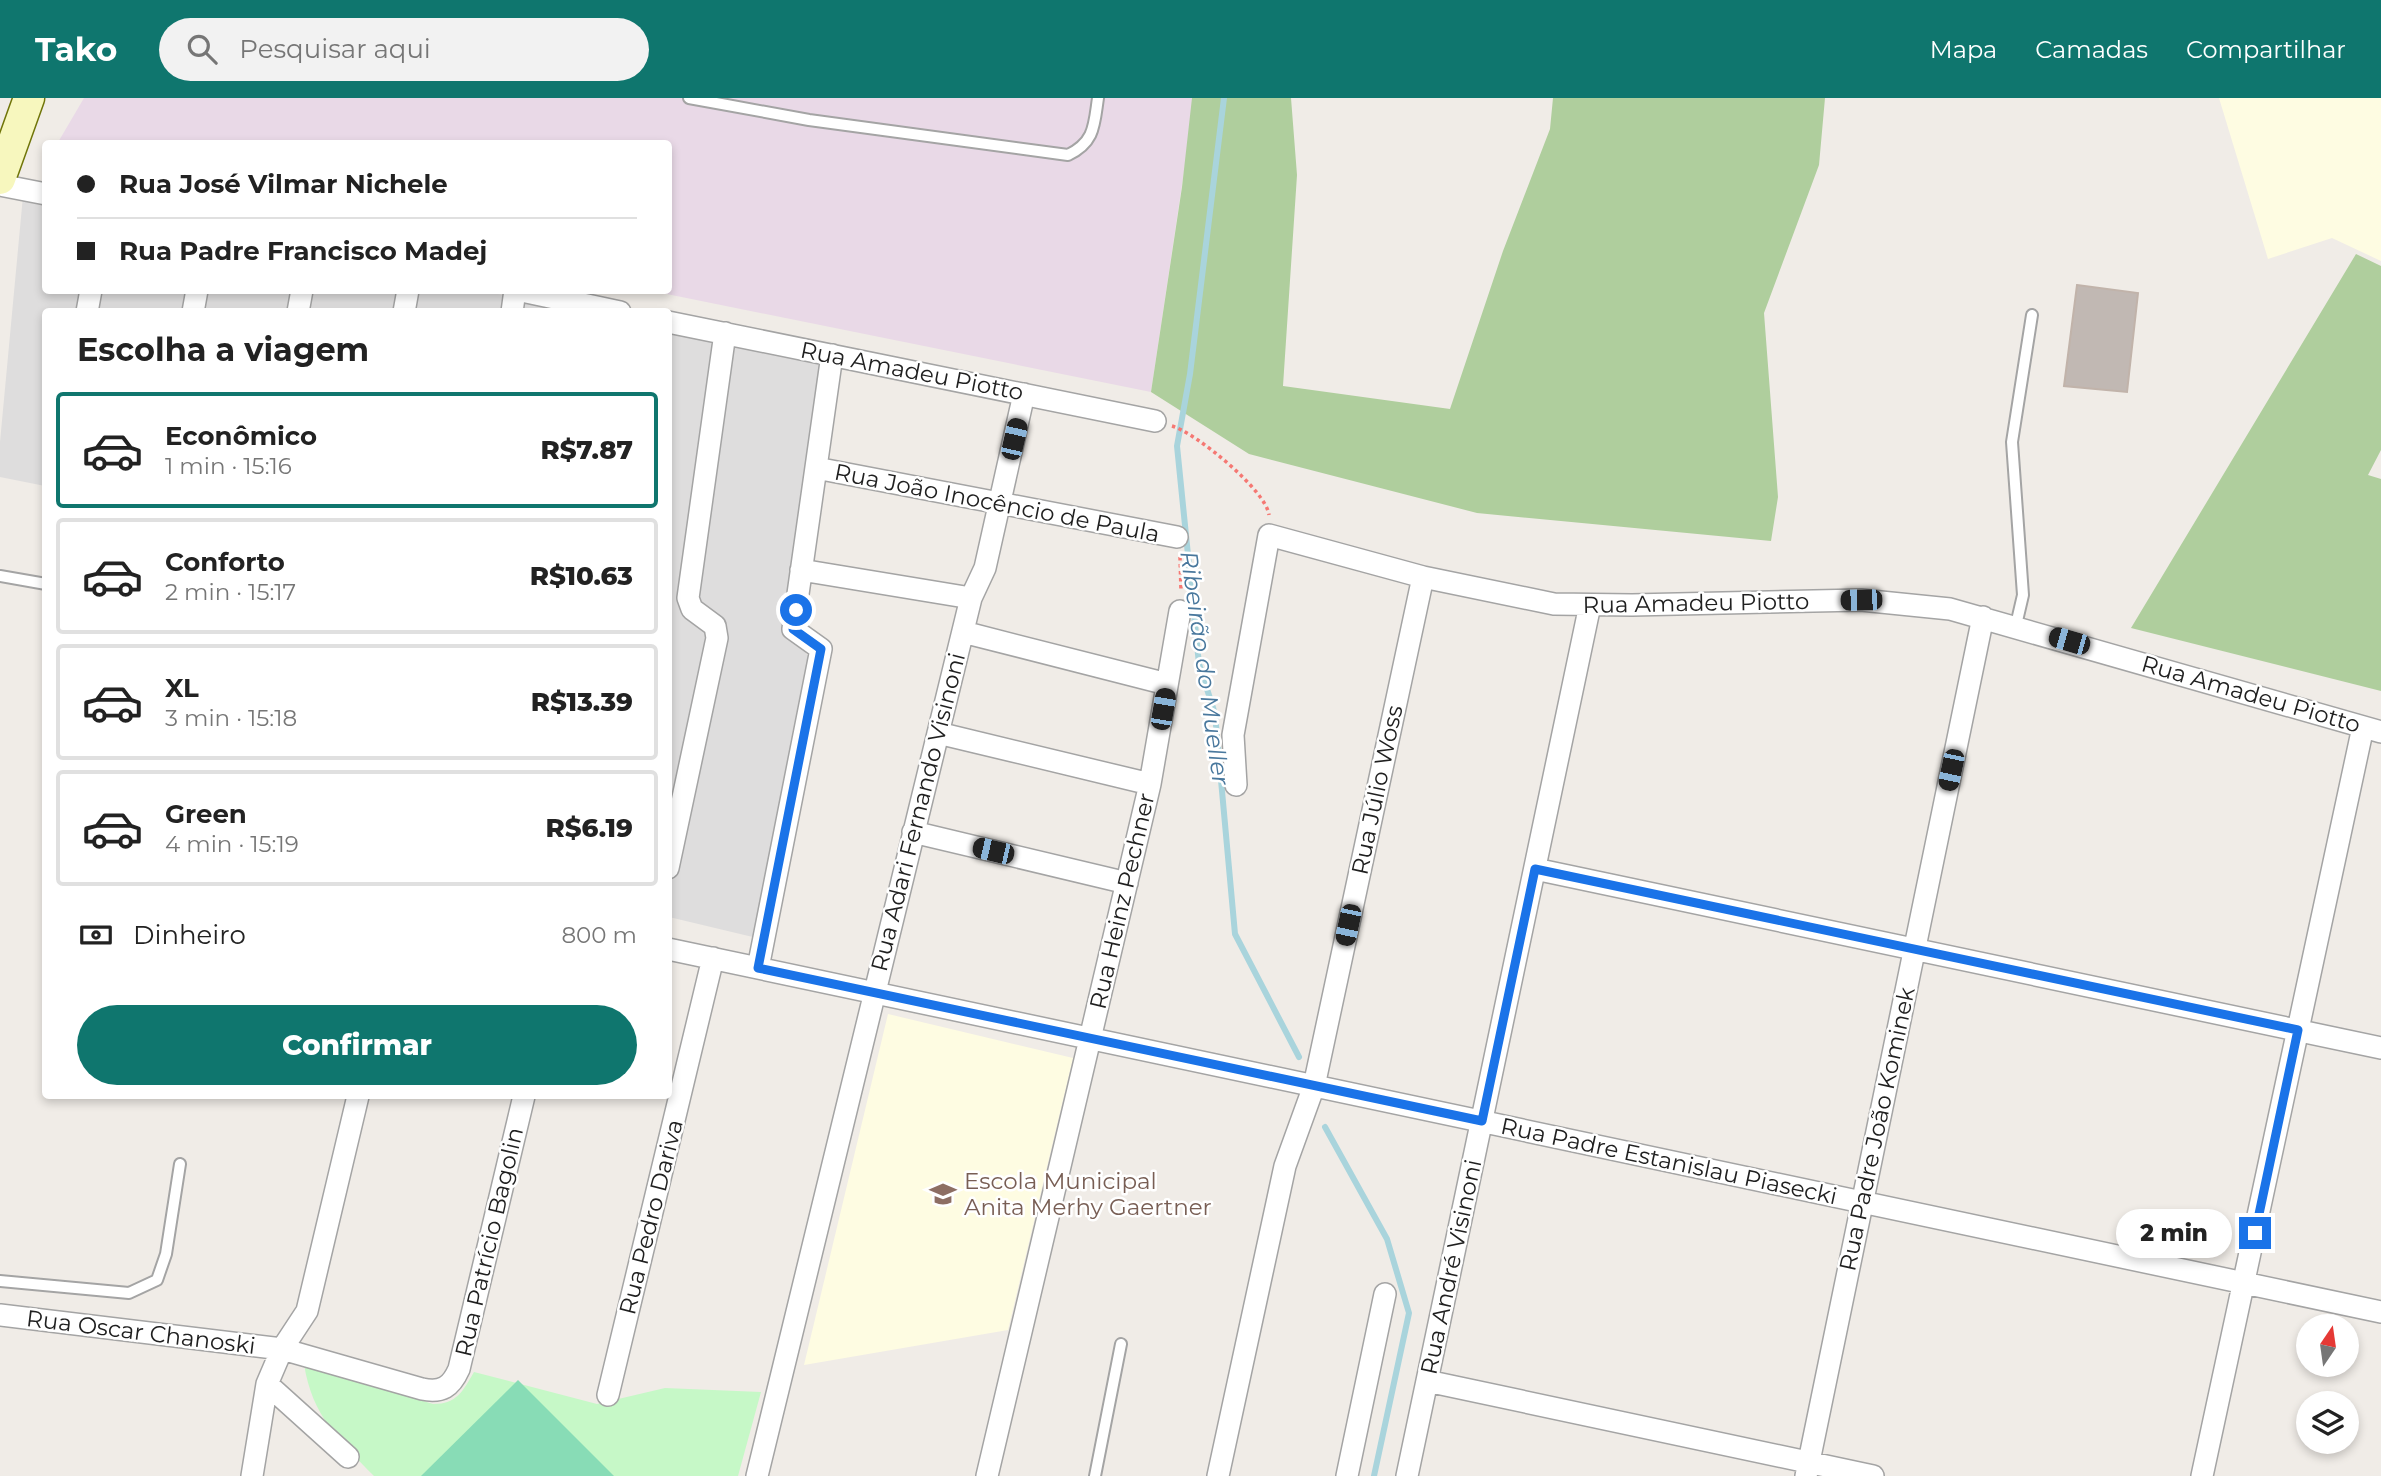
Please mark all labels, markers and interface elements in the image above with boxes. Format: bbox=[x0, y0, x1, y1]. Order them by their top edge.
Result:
search box bbox=[159, 18, 649, 81]
text: Tako bbox=[35, 29, 117, 69]
icon: search bbox=[183, 30, 221, 68]
text: Pesquisar aqui bbox=[239, 33, 431, 65]
text: Mapa bbox=[1930, 35, 1997, 64]
text: Camadas bbox=[2035, 35, 2148, 64]
text: Compartilhar bbox=[2186, 35, 2346, 64]
text: Rua José Vilmar Nichele bbox=[119, 168, 448, 200]
text: Rua Padre Francisco Madej bbox=[119, 235, 487, 267]
text: Escolha a viagem bbox=[77, 330, 369, 369]
street label: Rua Amadeu Piotto bbox=[798, 336, 1026, 406]
car bbox=[1000, 416, 1029, 462]
icon: car bbox=[81, 419, 144, 482]
text: Econômico bbox=[165, 420, 317, 452]
text: R$7.87 bbox=[541, 434, 633, 466]
text: 1 min · 15:16 bbox=[165, 452, 292, 480]
street label: Rua João Inocêncio de Paula bbox=[832, 458, 1162, 548]
icon: car bbox=[81, 545, 144, 608]
text: Conforto bbox=[165, 546, 285, 578]
water label: Ribeirão do Mueller bbox=[1174, 549, 1236, 788]
text: R$10.63 bbox=[530, 560, 633, 592]
text: 2 min · 15:17 bbox=[165, 578, 296, 606]
street label: Rua Amadeu Piotto bbox=[1582, 587, 1810, 619]
car bbox=[1840, 589, 1883, 611]
route start bbox=[780, 594, 812, 626]
car bbox=[2046, 625, 2093, 657]
street label: Rua Amadeu Piotto bbox=[2138, 649, 2364, 739]
street label: Rua Adari Fernando Visinoni bbox=[865, 650, 971, 974]
icon: car bbox=[81, 671, 144, 734]
text: XL bbox=[165, 672, 199, 704]
text: R$13.39 bbox=[531, 686, 633, 718]
car bbox=[1150, 686, 1177, 732]
street label: Rua Júlio Woss bbox=[1345, 703, 1409, 877]
text: 3 min · 15:18 bbox=[165, 704, 297, 732]
car bbox=[1937, 747, 1966, 793]
street label: Rua Heinz Pechner bbox=[1084, 790, 1160, 1012]
icon: car bbox=[81, 797, 144, 860]
text: Green bbox=[165, 798, 247, 830]
text: R$6.19 bbox=[546, 812, 633, 844]
text: 4 min · 15:19 bbox=[165, 830, 299, 858]
car bbox=[971, 836, 1016, 866]
car bbox=[1334, 902, 1363, 948]
icon: cash bbox=[77, 916, 115, 954]
text: Dinheiro bbox=[133, 919, 246, 951]
text: 800 m bbox=[561, 921, 637, 949]
street label: Rua Padre João Kominek bbox=[1833, 984, 1921, 1274]
button: Confirmar bbox=[77, 1005, 637, 1085]
street label: Rua Padre Estanislau Piasecki bbox=[1498, 1112, 1840, 1210]
street label: Rua Pedro Dariva bbox=[613, 1117, 689, 1317]
street label: Rua Patrício Bagolin bbox=[449, 1125, 529, 1359]
street label: Rua André Visinoni bbox=[1415, 1157, 1487, 1377]
place label: Escola Municipal Anita Merhy Gaertner bbox=[964, 1167, 1212, 1221]
school or university icon: Escola Municipal Anita Merhy Gaertner bbox=[928, 1179, 958, 1209]
callout: 2 min bbox=[2115, 1208, 2230, 1258]
route end bbox=[2239, 1217, 2271, 1249]
text: 2 min bbox=[2140, 1219, 2208, 1247]
street label: Rua Oscar Chanoski bbox=[25, 1304, 257, 1360]
north arrow bbox=[2296, 1314, 2359, 1377]
map controls bbox=[2296, 1314, 2359, 1454]
button: layers bbox=[2296, 1391, 2359, 1454]

